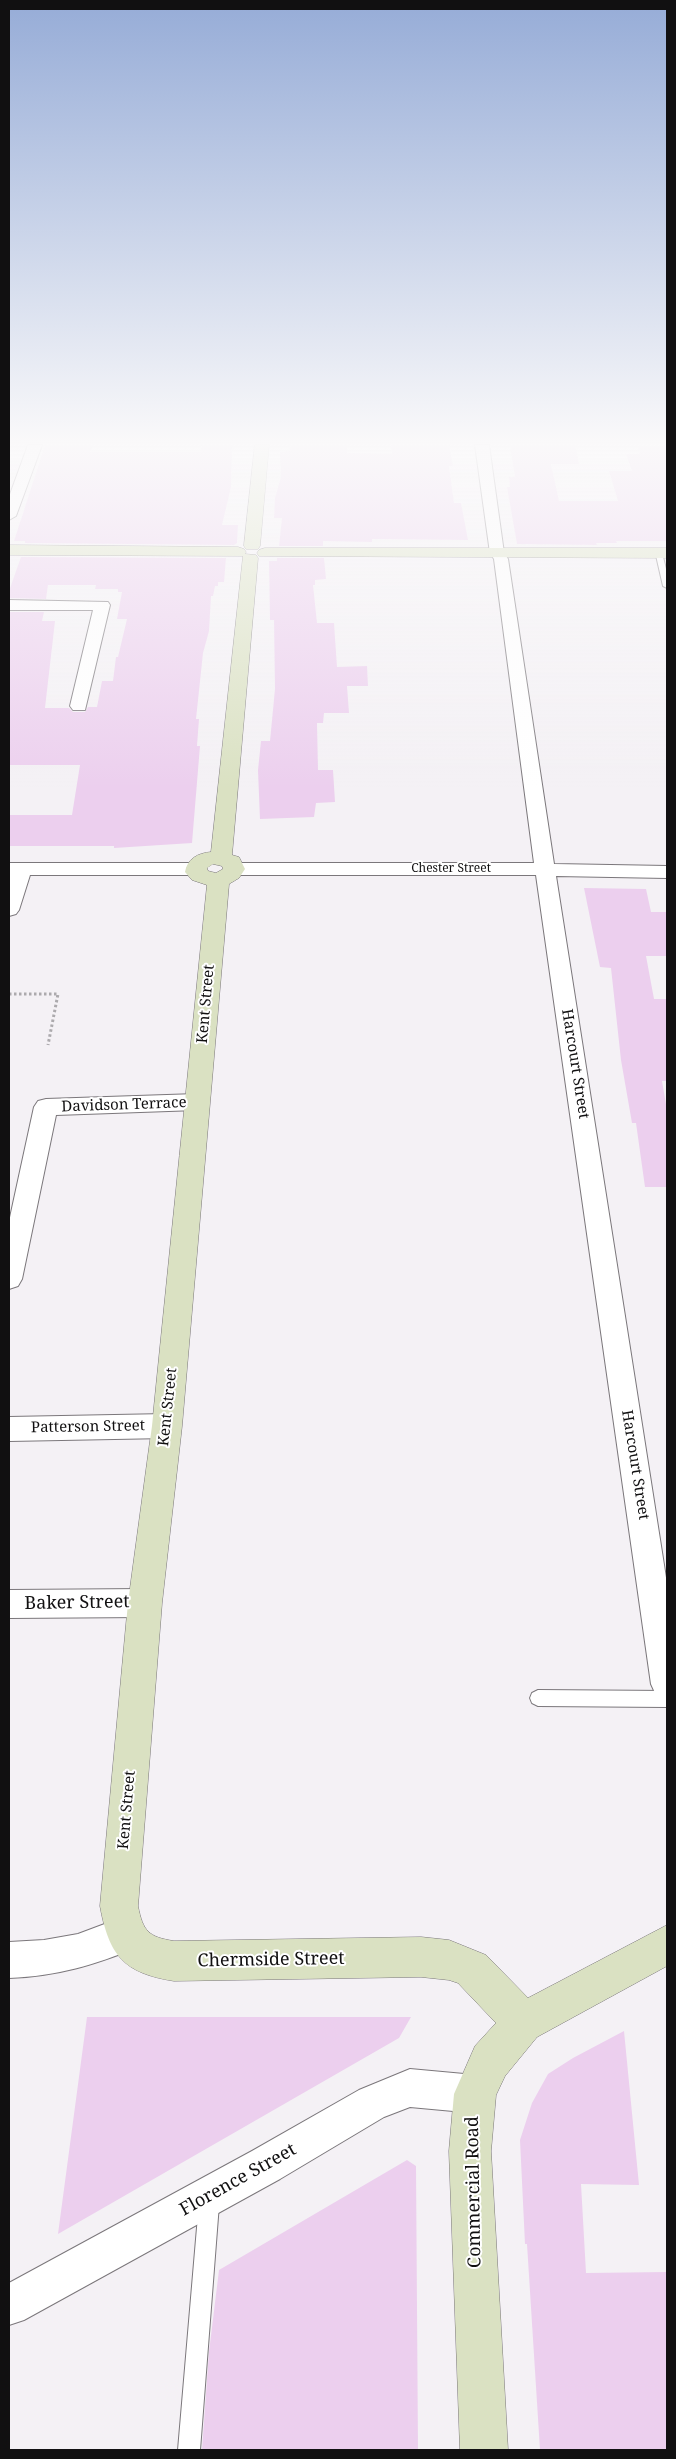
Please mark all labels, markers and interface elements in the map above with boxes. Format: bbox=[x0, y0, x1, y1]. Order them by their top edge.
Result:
street label: Chester Street bbox=[411, 862, 491, 876]
street label: Kent Street bbox=[194, 964, 218, 1044]
street label: Harcourt Street bbox=[557, 1008, 593, 1120]
street label: Davidson Terrace bbox=[61, 1094, 187, 1116]
street label: Kent Street bbox=[155, 1367, 181, 1447]
street label: Harcourt Street bbox=[617, 1409, 653, 1521]
street label: Patterson Street bbox=[31, 1417, 145, 1437]
street label: Baker Street bbox=[24, 1591, 130, 1615]
street label: Kent Street bbox=[115, 1770, 139, 1850]
street label: Chermside Street bbox=[197, 1948, 345, 1972]
street label: Commercial Road bbox=[462, 2116, 486, 2268]
street label: Florence Street bbox=[176, 2139, 300, 2221]

